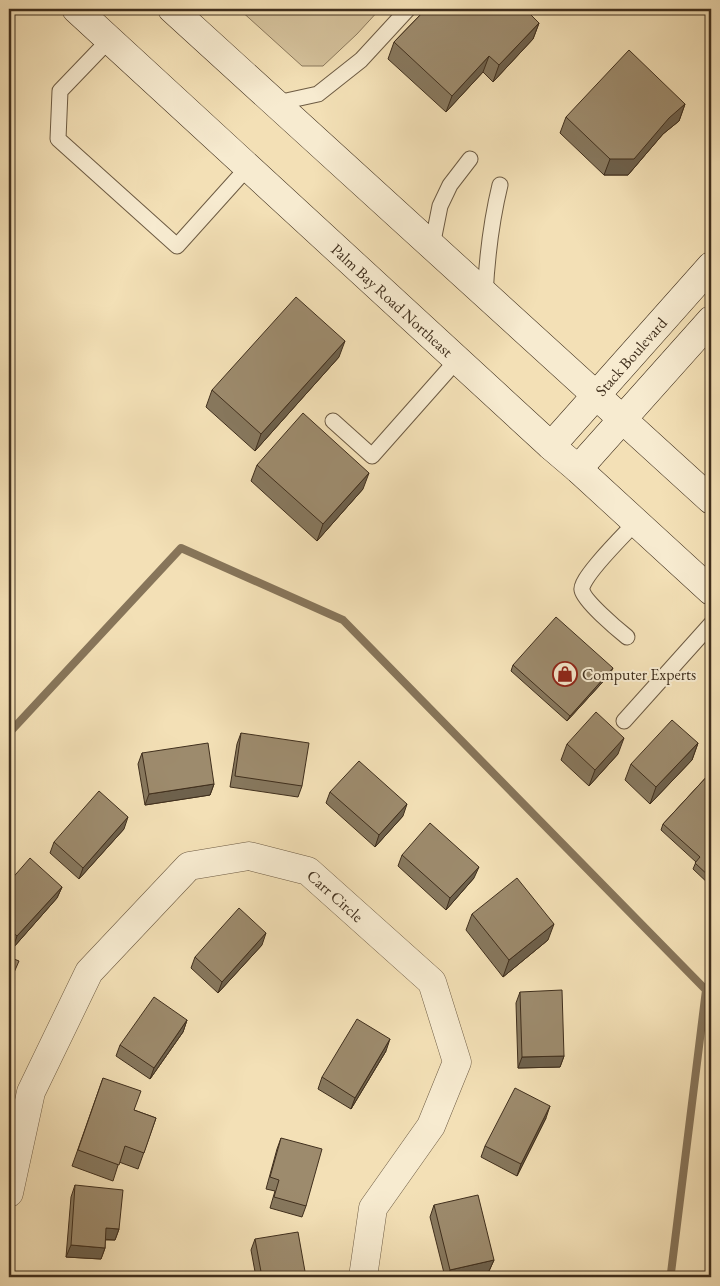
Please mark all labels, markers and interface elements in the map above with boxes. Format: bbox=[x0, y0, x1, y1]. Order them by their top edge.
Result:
street label: Palm Bay Road Northeast bbox=[327, 239, 458, 362]
street label: Stack Boulevard bbox=[590, 312, 672, 400]
shop icon: Computer Experts bbox=[552, 661, 578, 687]
place label: Computer Experts bbox=[582, 664, 696, 685]
street label: Carr Circle bbox=[303, 865, 368, 926]

